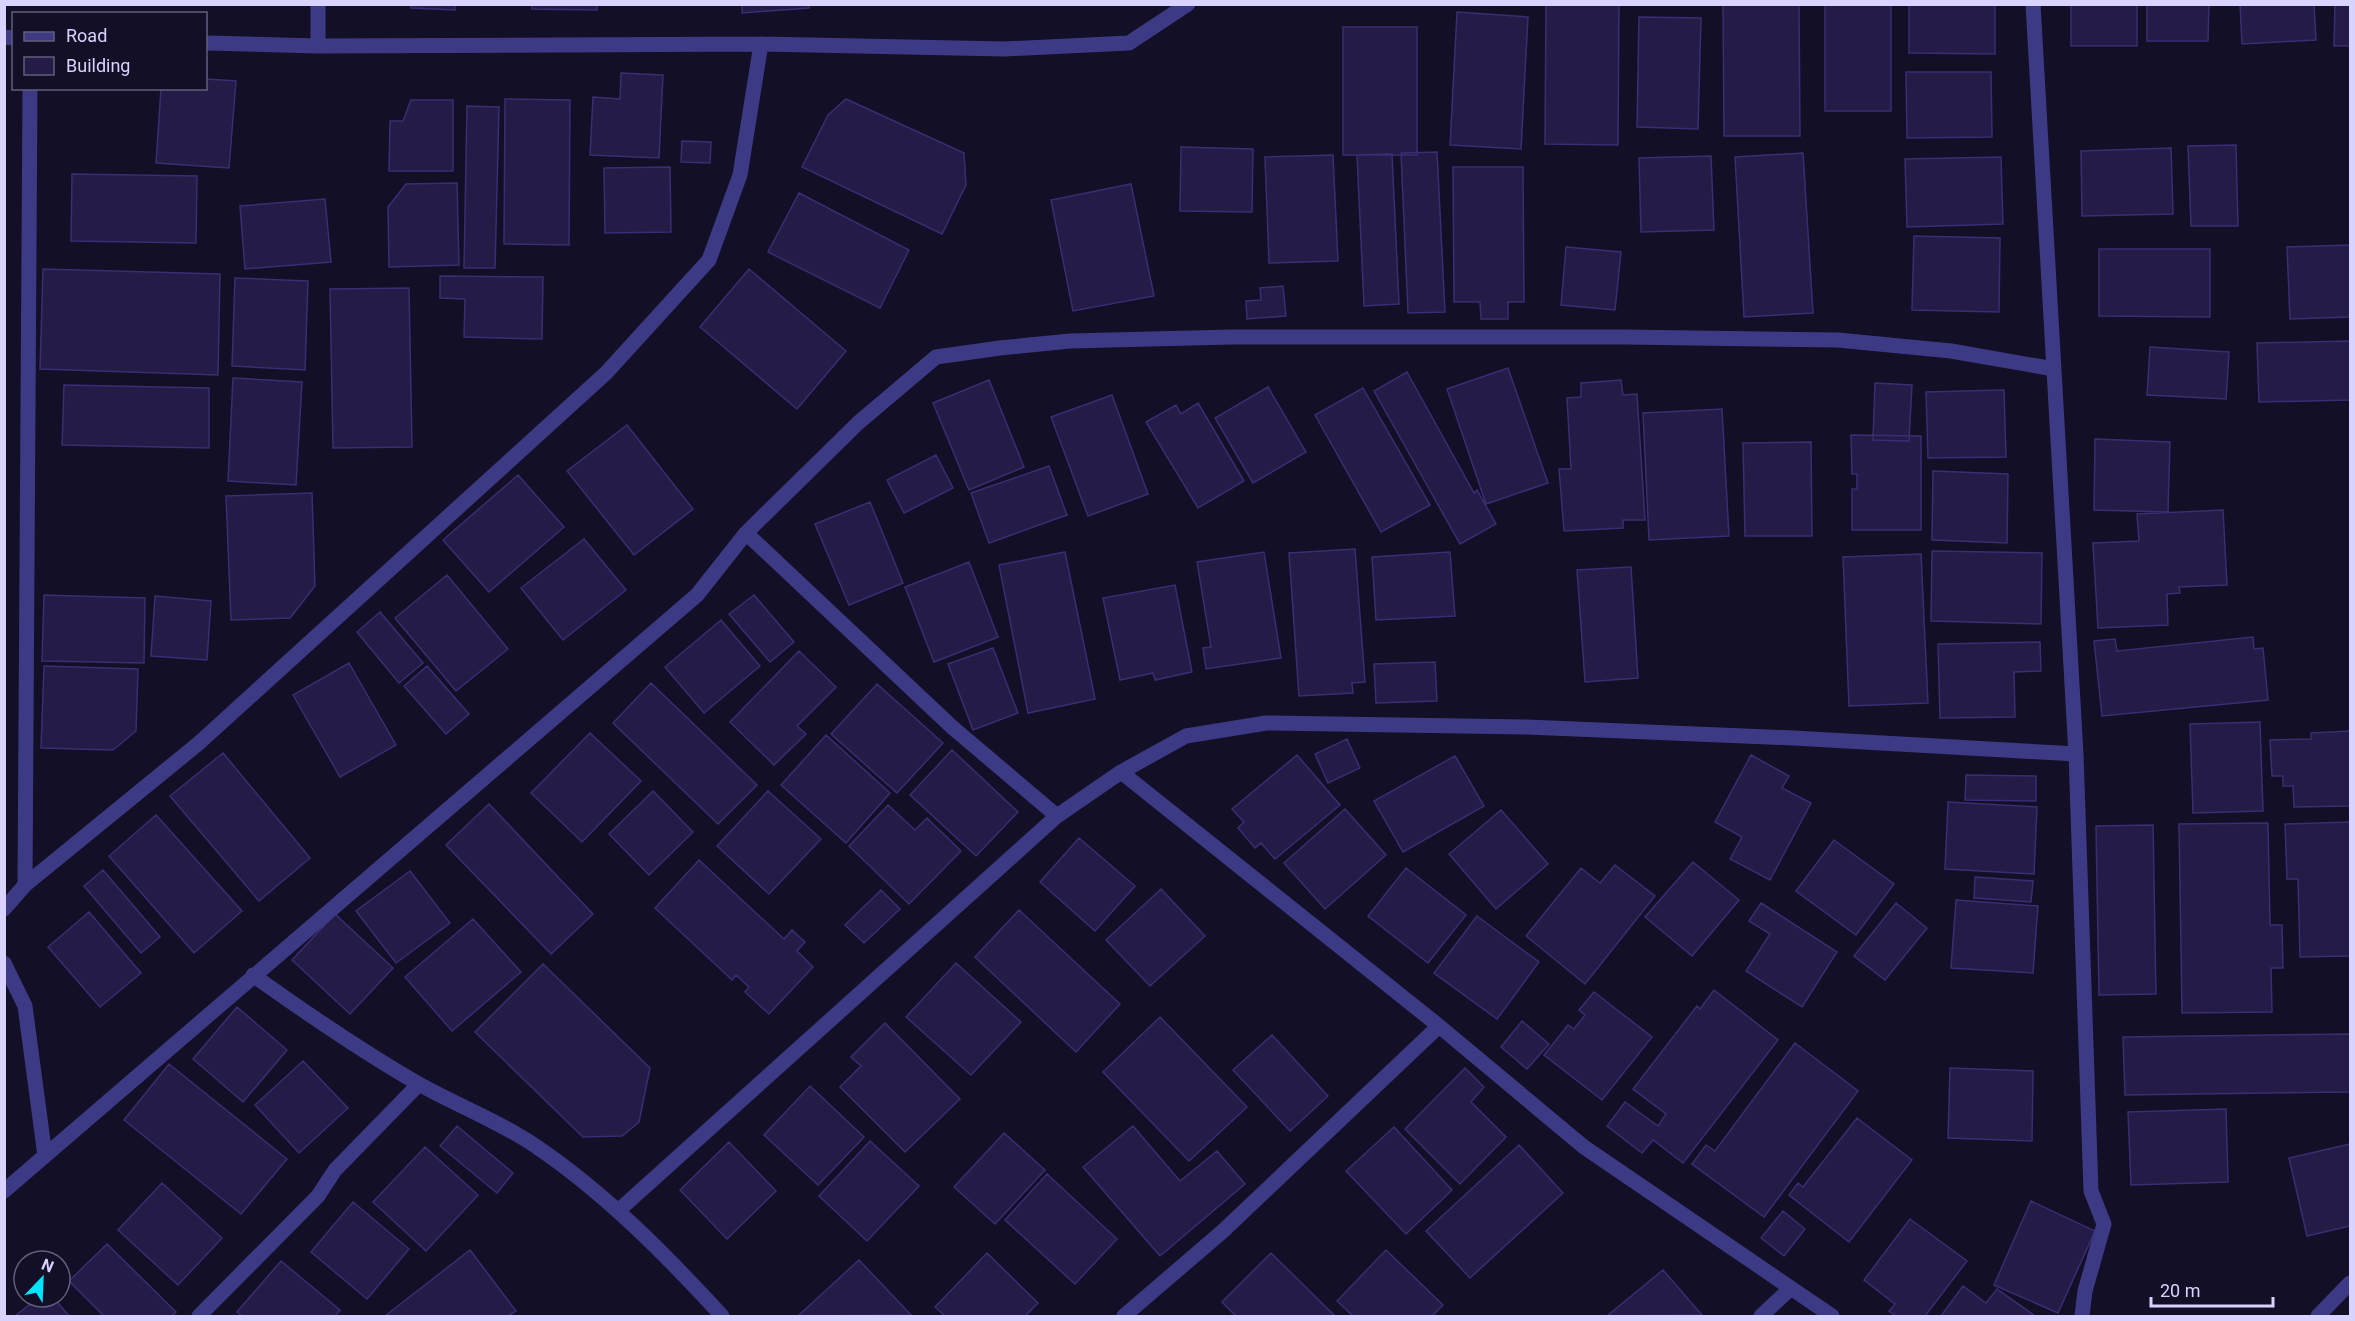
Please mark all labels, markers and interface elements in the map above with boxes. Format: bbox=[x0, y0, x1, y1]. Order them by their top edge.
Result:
legend bbox=[12, 12, 207, 90]
text: Road bbox=[66, 25, 107, 46]
text: Building bbox=[66, 55, 130, 76]
north arrow bbox=[12, 1249, 72, 1309]
text: N bbox=[39, 1255, 57, 1277]
scale bar bbox=[2151, 1270, 2272, 1308]
text: 20 m bbox=[2160, 1280, 2200, 1301]

